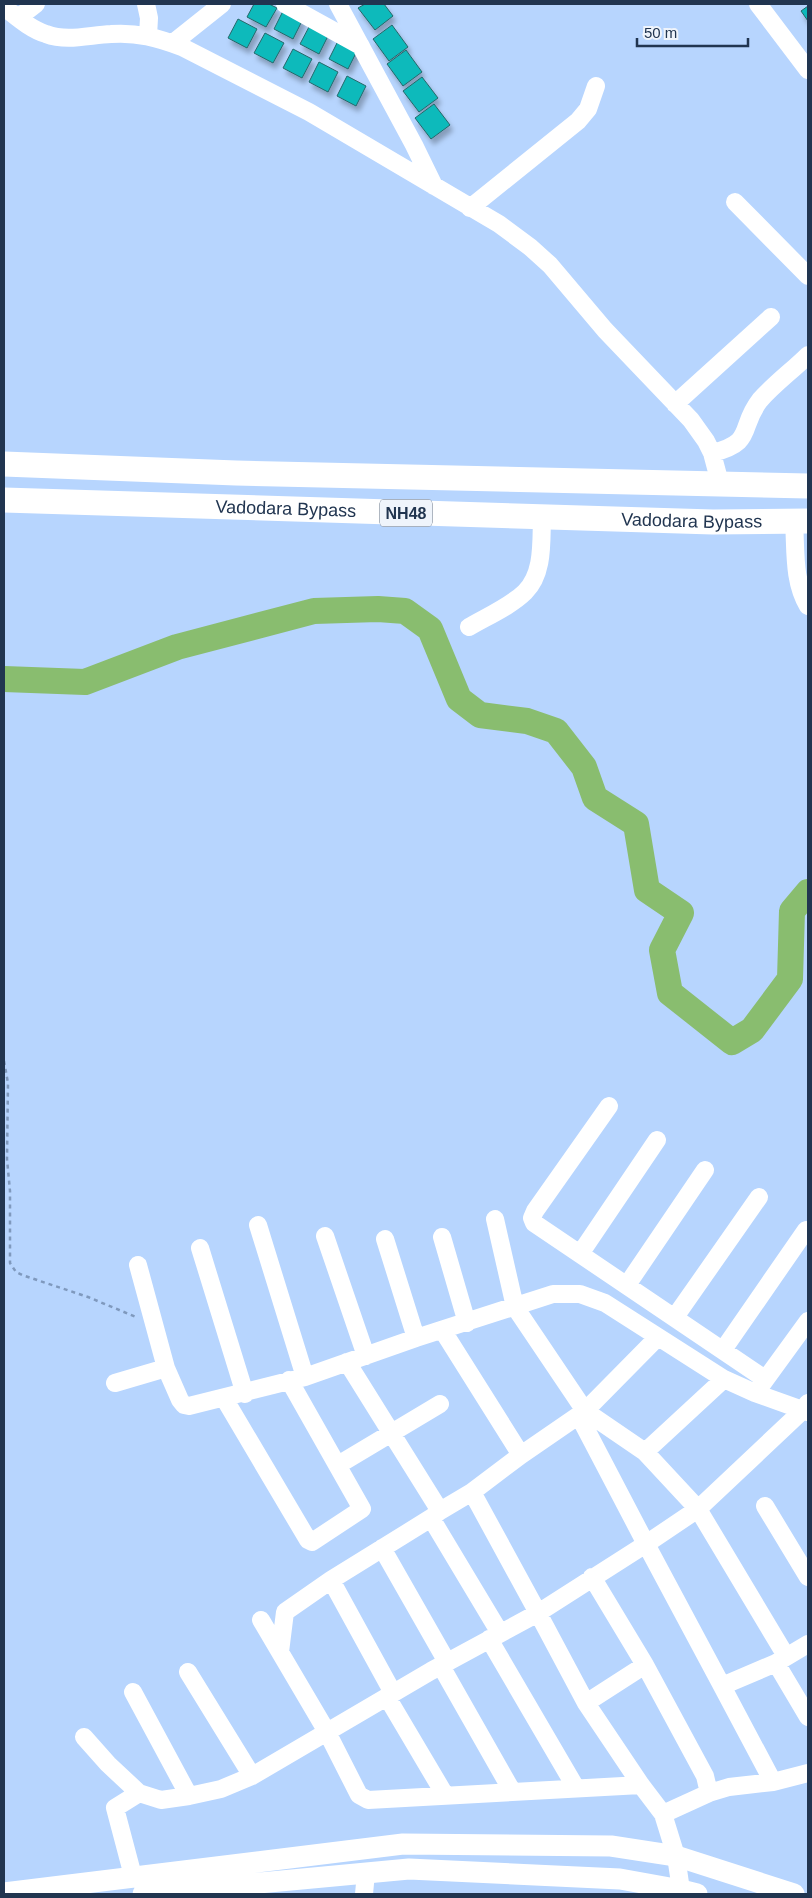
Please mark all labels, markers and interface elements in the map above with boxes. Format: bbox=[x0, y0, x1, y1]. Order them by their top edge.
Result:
scale bar bbox=[637, 15, 748, 47]
text: 50 m bbox=[644, 24, 677, 41]
street label: Vadodara Bypass bbox=[215, 497, 357, 521]
road number: NH48 bbox=[380, 499, 432, 526]
street label: Vadodara Bypass bbox=[621, 509, 762, 532]

